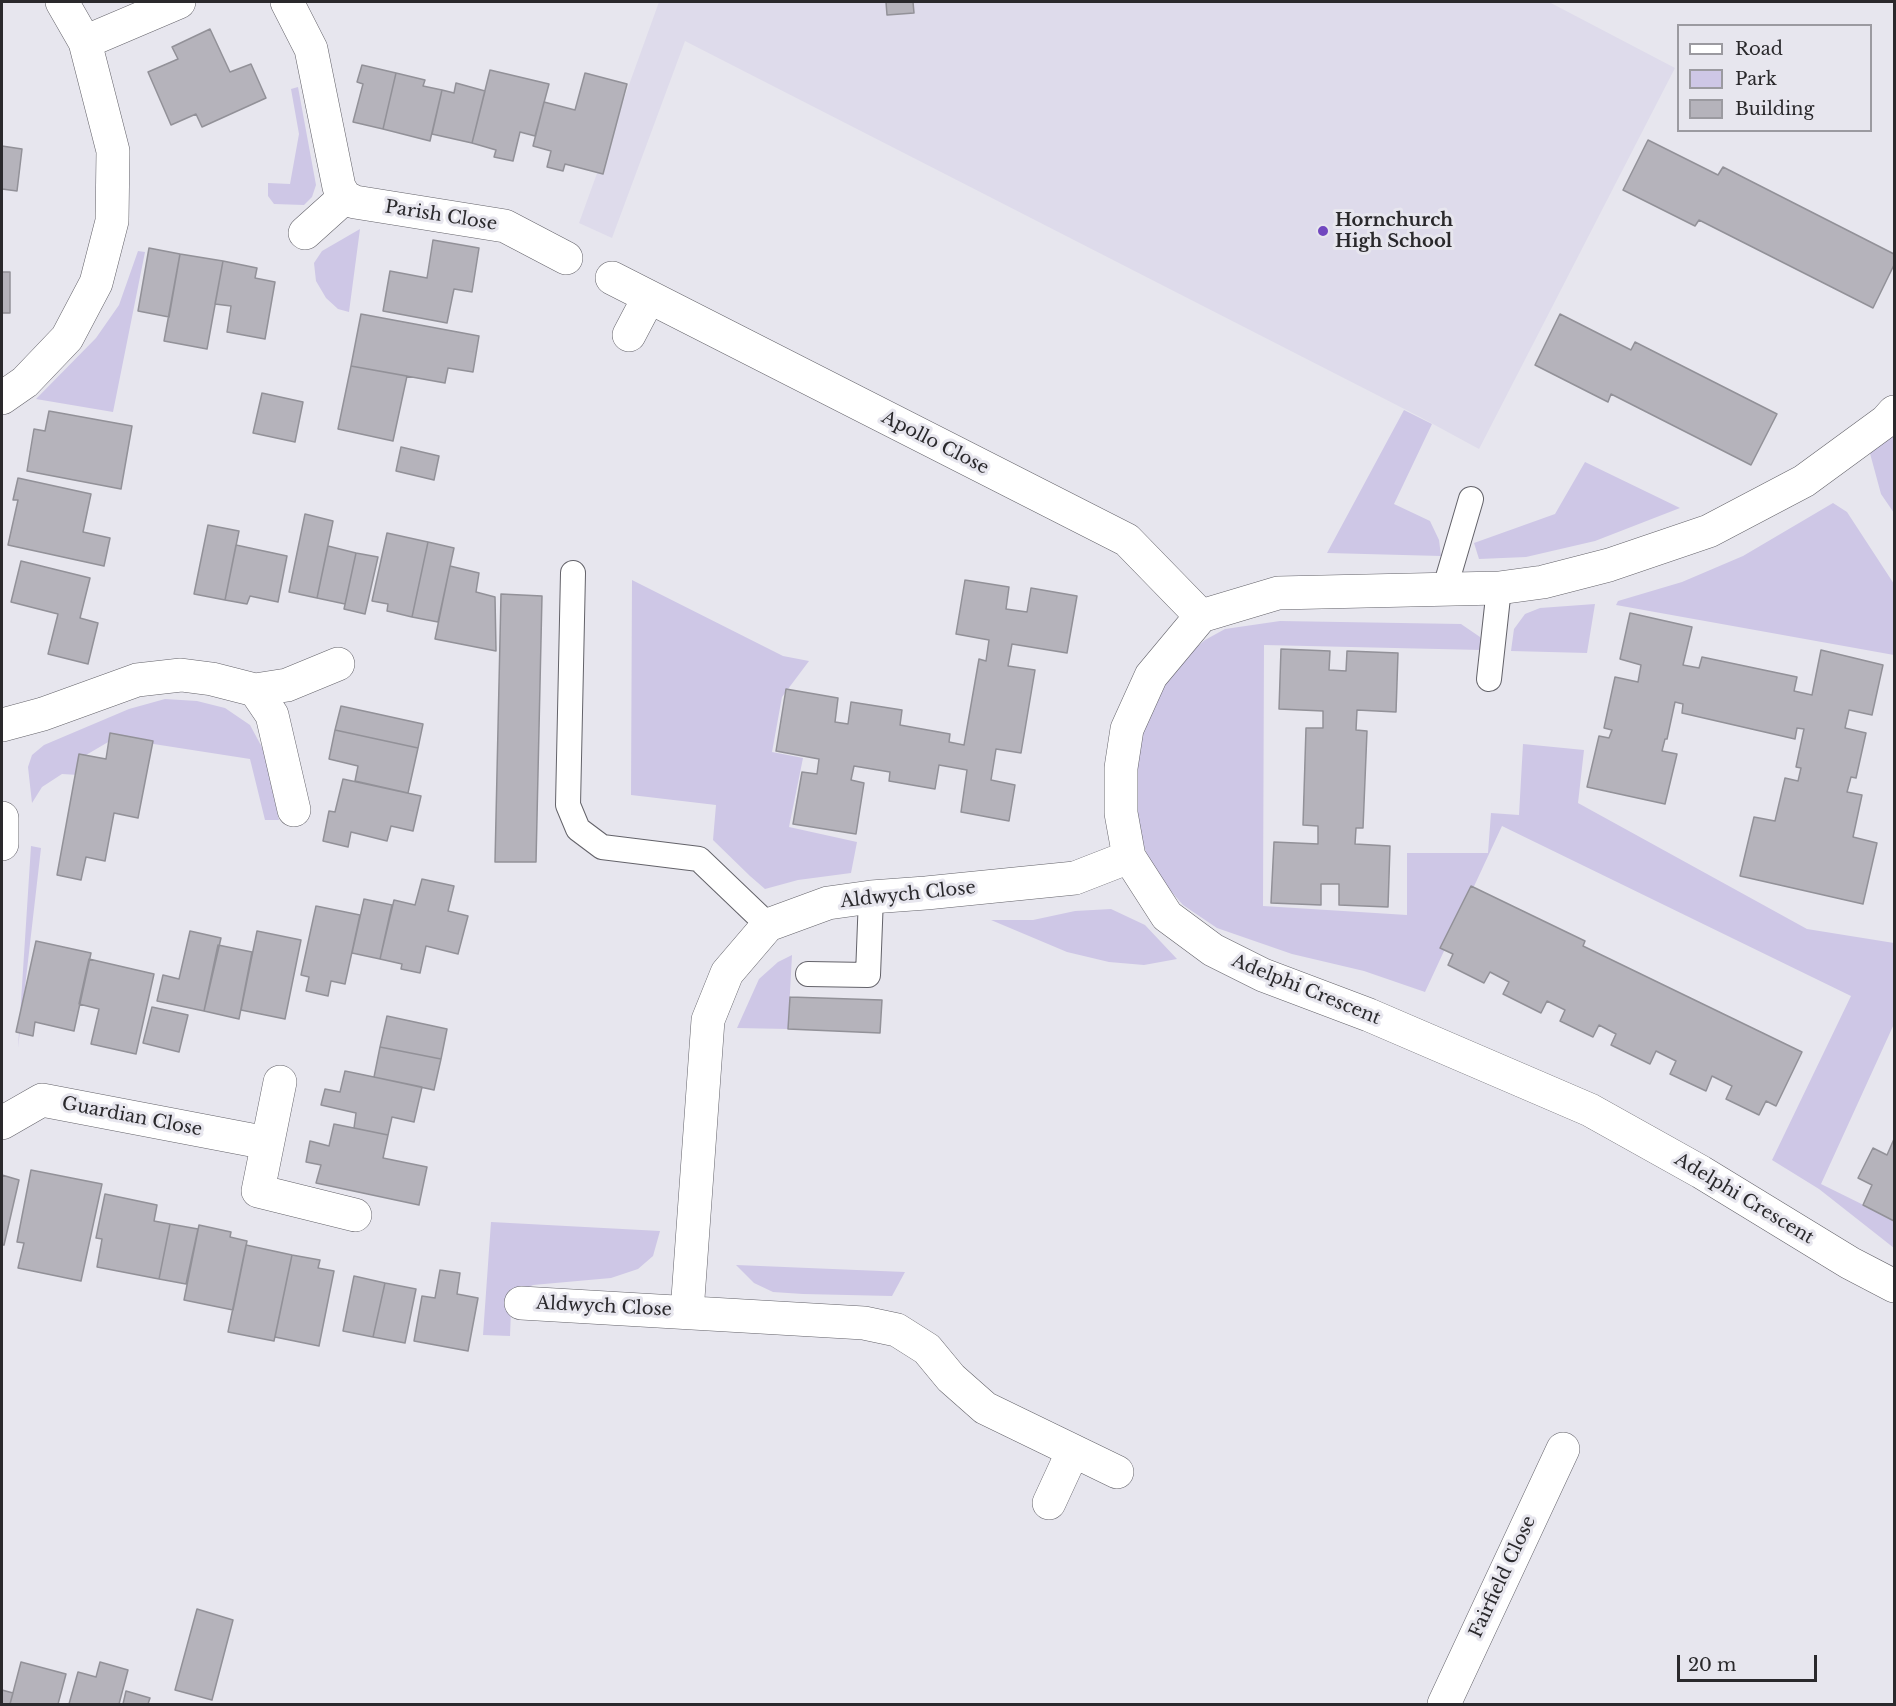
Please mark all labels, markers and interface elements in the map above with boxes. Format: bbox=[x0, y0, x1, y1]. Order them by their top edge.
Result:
legend bbox=[1677, 24, 1872, 132]
text: Road bbox=[1735, 38, 1783, 60]
text: Park bbox=[1735, 68, 1777, 90]
text: Building bbox=[1735, 98, 1814, 120]
street label: Parish Close bbox=[383, 196, 499, 236]
place label: Hornchurch High School bbox=[1335, 210, 1453, 252]
marker: Hornchurch High School bbox=[1316, 224, 1330, 238]
street label: Apollo Close bbox=[878, 407, 992, 479]
street label: Aldwych Close bbox=[839, 877, 977, 913]
street label: Adelphi Crescent bbox=[1229, 950, 1383, 1030]
street label: Guardian Close bbox=[60, 1093, 204, 1141]
street label: Adelphi Crescent bbox=[1671, 1149, 1817, 1249]
street label: Aldwych Close bbox=[536, 1293, 672, 1321]
street label: Fairfield Close bbox=[1465, 1513, 1541, 1641]
scale bar bbox=[1680, 1643, 1820, 1681]
text: 20 m bbox=[1688, 1654, 1736, 1676]

